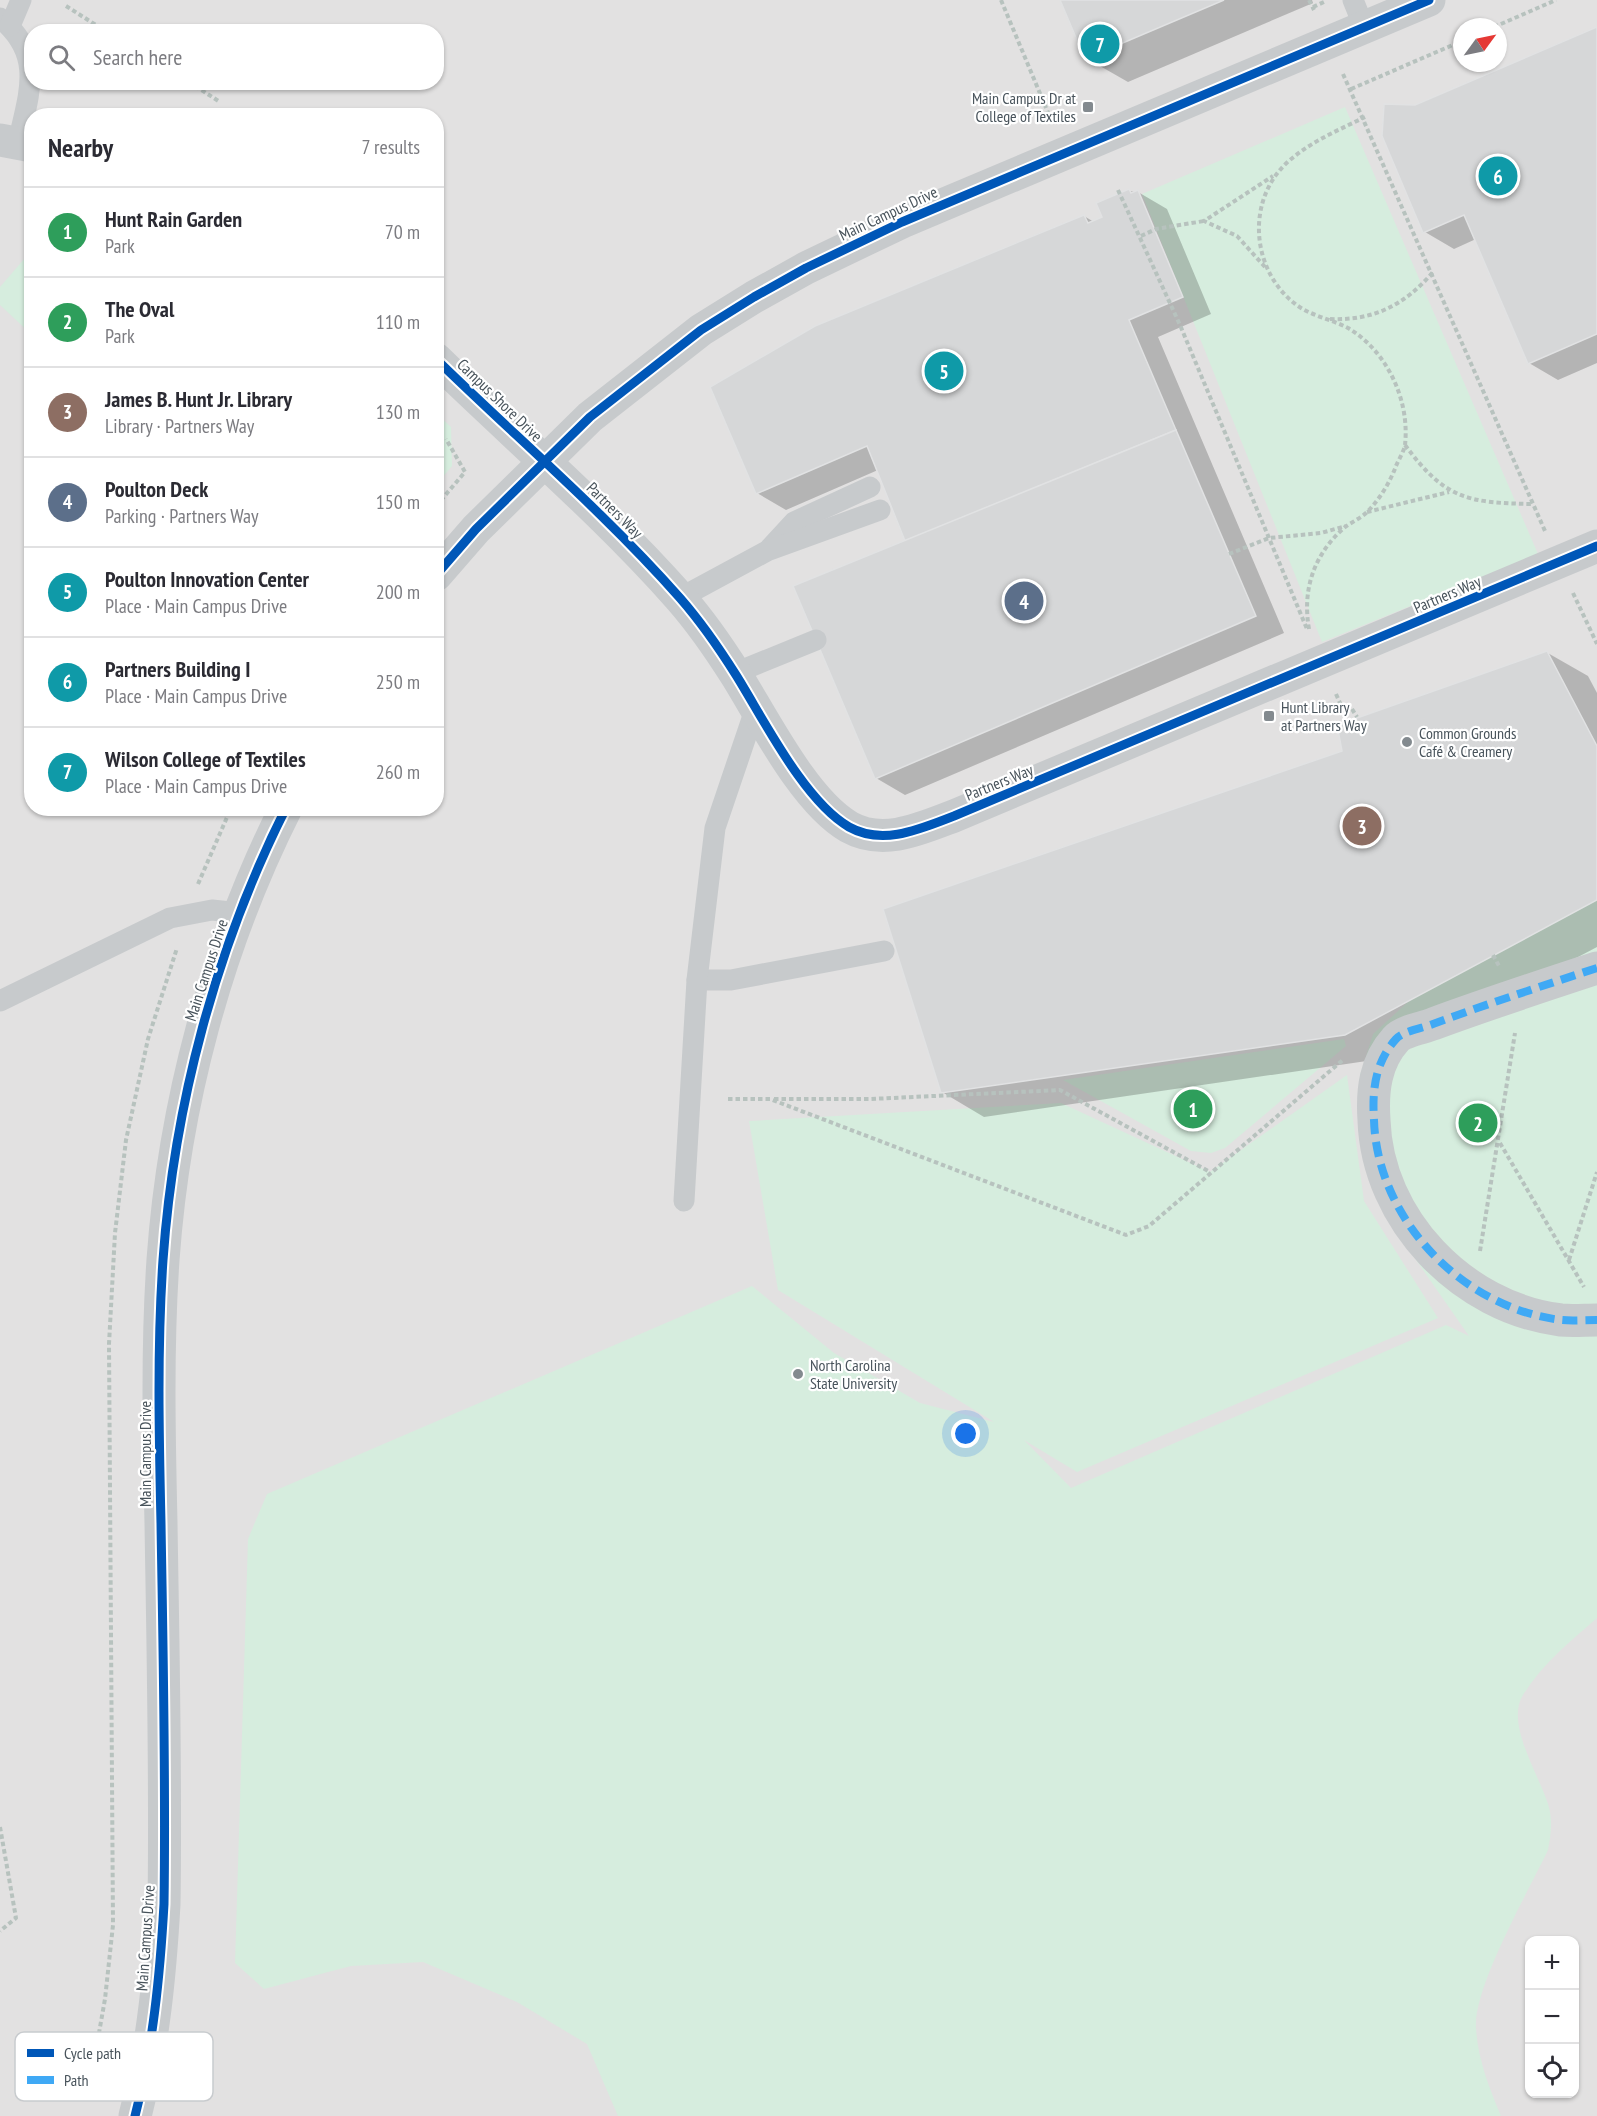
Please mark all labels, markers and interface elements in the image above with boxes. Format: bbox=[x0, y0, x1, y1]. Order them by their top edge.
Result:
north arrow bbox=[1453, 18, 1507, 72]
pin: 7 bbox=[1080, 22, 1120, 66]
search box bbox=[24, 24, 444, 90]
icon: search bbox=[45, 41, 78, 74]
text: Search here bbox=[93, 43, 182, 71]
place label: Main Campus Dr at College of Textiles bbox=[972, 88, 1077, 126]
marker: Main Campus Dr at College of Textiles bbox=[1081, 100, 1095, 114]
text: Nearby bbox=[48, 131, 113, 164]
text: 7 results bbox=[362, 134, 420, 160]
pin: 6 bbox=[1478, 154, 1518, 198]
street label: Main Campus Drive bbox=[836, 181, 940, 245]
text: Hunt Rain Garden bbox=[105, 205, 242, 233]
text: 1 bbox=[63, 219, 72, 245]
text: 70 m bbox=[385, 219, 420, 245]
text: Park bbox=[105, 233, 135, 259]
text: The Oval bbox=[105, 295, 174, 323]
text: 2 bbox=[63, 309, 72, 335]
text: 110 m bbox=[376, 309, 420, 335]
text: Park bbox=[105, 323, 135, 349]
pin: 5 bbox=[924, 348, 964, 394]
street label: Campus Shore Drive bbox=[453, 354, 547, 446]
text: James B. Hunt Jr. Library bbox=[105, 385, 292, 413]
text: 3 bbox=[63, 399, 72, 425]
text: 130 m bbox=[376, 399, 420, 425]
text: Library · Partners Way bbox=[105, 413, 254, 439]
text: Poulton Deck bbox=[105, 475, 208, 503]
street label: Partners Way bbox=[583, 478, 647, 542]
text: 4 bbox=[63, 489, 72, 515]
text: 150 m bbox=[376, 489, 420, 515]
text: Parking · Partners Way bbox=[105, 503, 259, 529]
text: Poulton Innovation Center bbox=[105, 565, 309, 593]
street label: Partners Way bbox=[1410, 571, 1484, 617]
pin: 4 bbox=[1004, 578, 1044, 624]
text: 5 bbox=[63, 579, 72, 605]
text: 200 m bbox=[376, 579, 420, 605]
text: Place · Main Campus Drive bbox=[105, 593, 287, 619]
text: Partners Building I bbox=[105, 655, 250, 683]
text: 6 bbox=[63, 669, 72, 695]
text: 250 m bbox=[376, 669, 420, 695]
text: Place · Main Campus Drive bbox=[105, 683, 287, 709]
place label: Hunt Library at Partners Way bbox=[1281, 697, 1367, 735]
marker: Hunt Library at Partners Way bbox=[1262, 709, 1276, 723]
place label: Common Grounds Café & Creamery bbox=[1419, 723, 1516, 761]
marker: Common Grounds Café & Creamery bbox=[1400, 735, 1414, 749]
text: Wilson College of Textiles bbox=[105, 745, 306, 773]
text: 7 bbox=[63, 759, 72, 785]
text: 260 m bbox=[376, 759, 420, 785]
street label: Partners Way bbox=[962, 759, 1036, 805]
text: Place · Main Campus Drive bbox=[105, 773, 287, 799]
pin: 3 bbox=[1342, 804, 1382, 848]
street label: Main Campus Drive bbox=[180, 916, 232, 1024]
pin: 1 bbox=[1174, 1086, 1212, 1132]
pin: 2 bbox=[1458, 1100, 1498, 1146]
place label: North Carolina State University bbox=[810, 1355, 897, 1393]
marker: North Carolina State University bbox=[791, 1367, 805, 1381]
street label: Main Campus Drive bbox=[135, 1401, 155, 1507]
your location bbox=[951, 1419, 980, 1448]
street label: Main Campus Drive bbox=[131, 1884, 159, 1992]
map controls bbox=[1525, 1936, 1579, 2098]
button: + bbox=[1525, 1936, 1579, 1990]
button: − bbox=[1525, 1990, 1579, 2044]
legend bbox=[15, 2032, 213, 2101]
text: Cycle path bbox=[64, 2043, 121, 2063]
button: locate bbox=[1525, 2044, 1579, 2098]
text: Path bbox=[64, 2070, 89, 2090]

